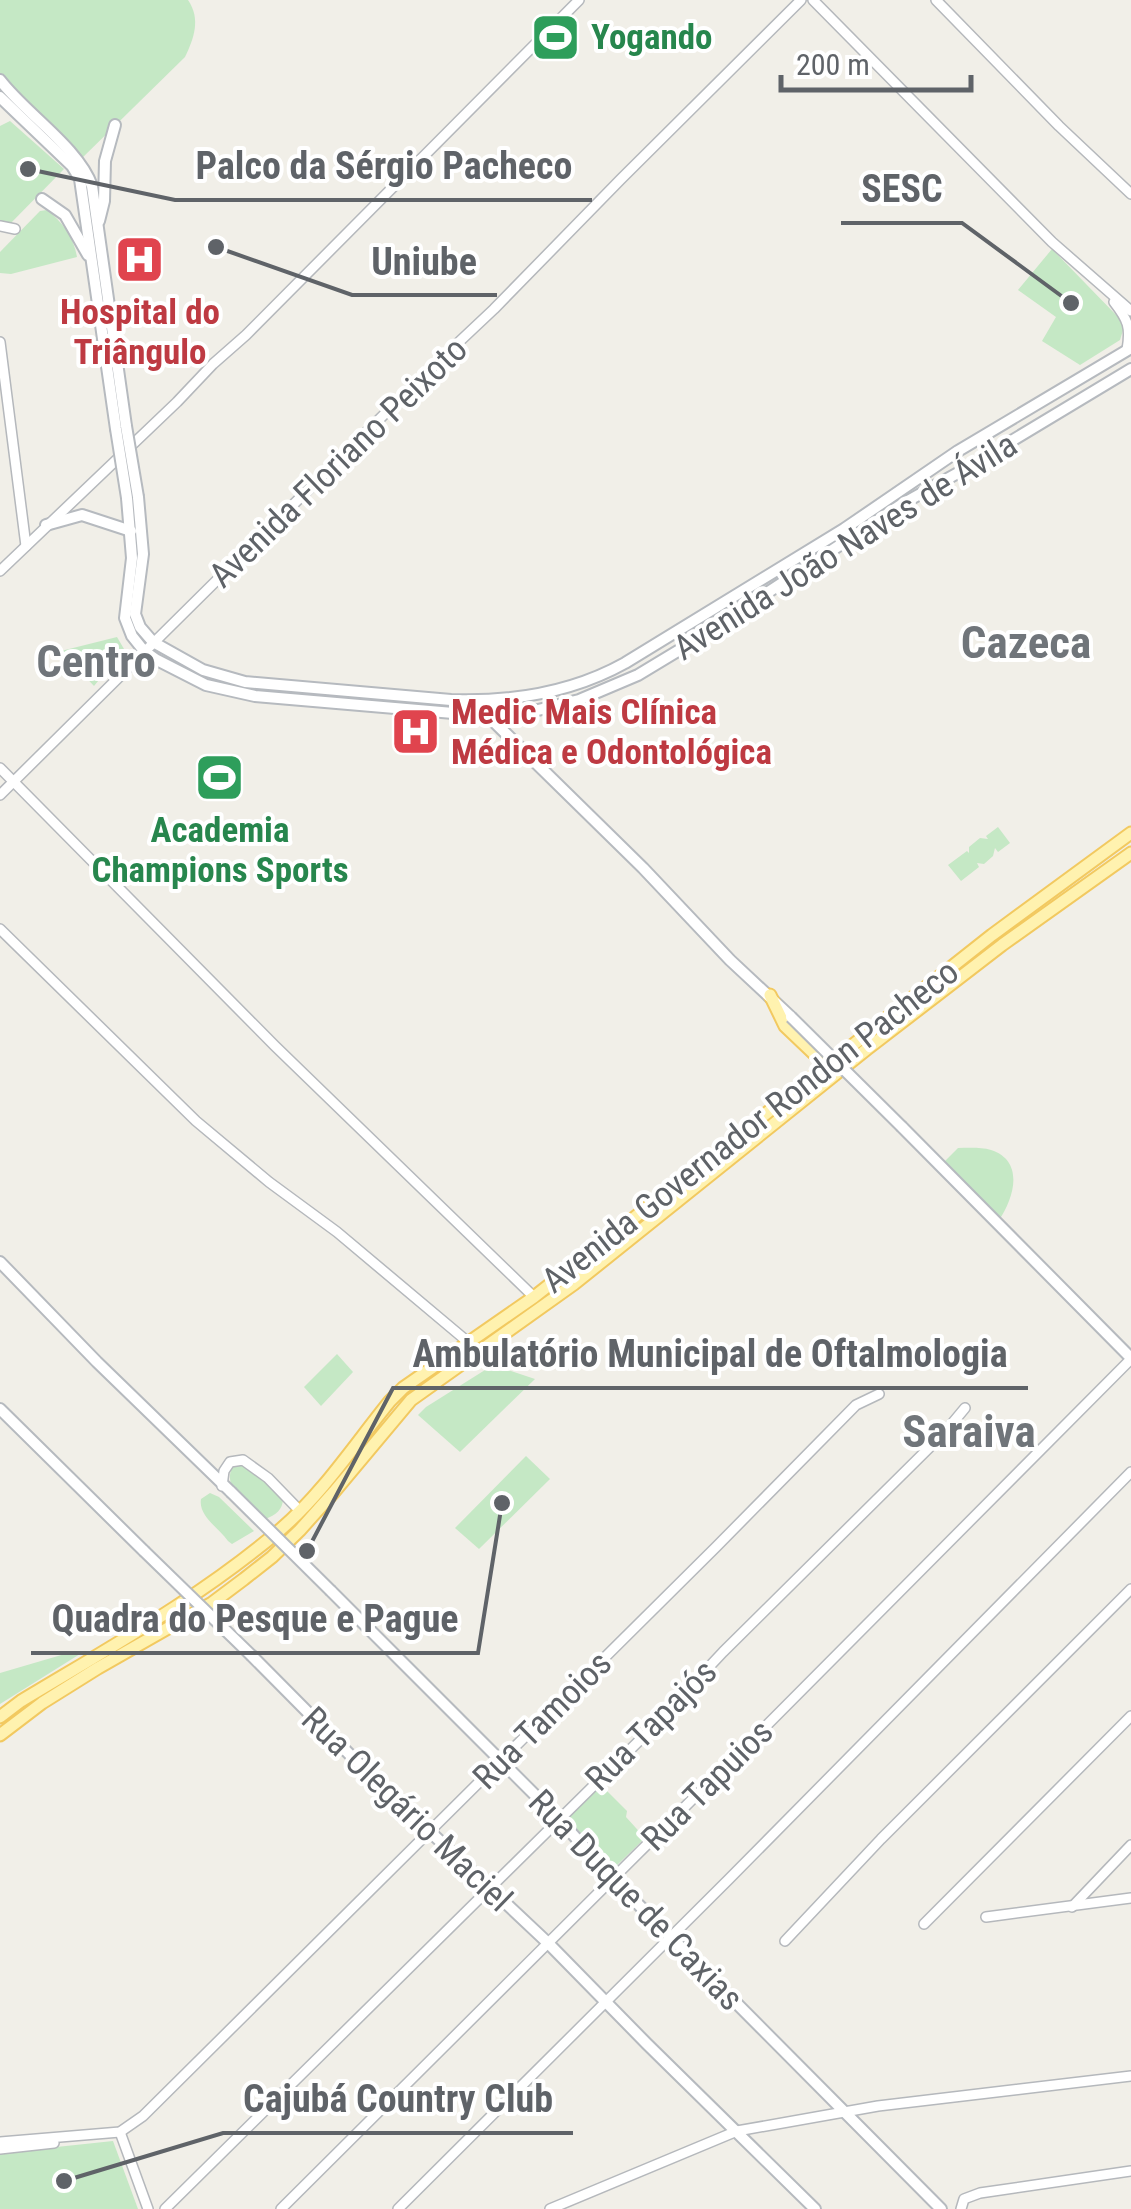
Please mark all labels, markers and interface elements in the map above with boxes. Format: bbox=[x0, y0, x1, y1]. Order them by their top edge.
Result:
sports icon: Yogando bbox=[530, 11, 582, 63]
place label: Yogando bbox=[591, 17, 712, 58]
scale bar bbox=[781, 30, 971, 92]
text: 200 m bbox=[796, 47, 870, 82]
callout: Palco da Sérgio Pacheco bbox=[175, 132, 592, 200]
text: Palco da Sérgio Pacheco bbox=[196, 144, 572, 188]
callout: SESC bbox=[841, 155, 962, 223]
text: SESC bbox=[861, 167, 943, 211]
callout: Uniube bbox=[352, 227, 497, 295]
hospital icon: Hospital do Triângulo bbox=[114, 234, 166, 286]
text: Uniube bbox=[371, 240, 477, 284]
place label: Hospital do Triângulo bbox=[60, 292, 220, 373]
street label: Avenida Floriano Peixoto bbox=[201, 329, 476, 596]
street label: Avenida João Naves de Ávila bbox=[666, 424, 1024, 669]
district label: Cazeca bbox=[961, 616, 1091, 669]
district label: Centro bbox=[36, 635, 156, 688]
place label: Medic Mais Clínica Médica e Odontológica bbox=[451, 692, 772, 773]
hospital icon: Medic Mais Clínica Médica e Odontológica bbox=[390, 706, 442, 758]
sports icon: Academia Champions Sports bbox=[194, 752, 246, 804]
place label: Academia Champions Sports bbox=[91, 810, 349, 891]
street label: Avenida Governador Rondon Pacheco bbox=[534, 951, 967, 1302]
callout: Ambulatório Municipal de Oftalmologia bbox=[393, 1320, 1028, 1388]
text: Ambulatório Municipal de Oftalmologia bbox=[412, 1332, 1008, 1376]
district label: Saraiva bbox=[902, 1405, 1036, 1458]
callout: Quadra do Pesque e Pague bbox=[31, 1585, 478, 1653]
text: Quadra do Pesque e Pague bbox=[51, 1597, 459, 1641]
street label: Rua Tamoios bbox=[465, 1643, 620, 1798]
street label: Rua Tapajós bbox=[577, 1651, 725, 1799]
street label: Rua Olegário Maciel bbox=[293, 1699, 520, 1920]
street label: Rua Tapuios bbox=[633, 1711, 781, 1859]
street label: Rua Duque de Caxias bbox=[520, 1782, 751, 2019]
callout: Cajubá Country Club bbox=[223, 2065, 573, 2133]
text: Cajubá Country Club bbox=[243, 2077, 553, 2121]

